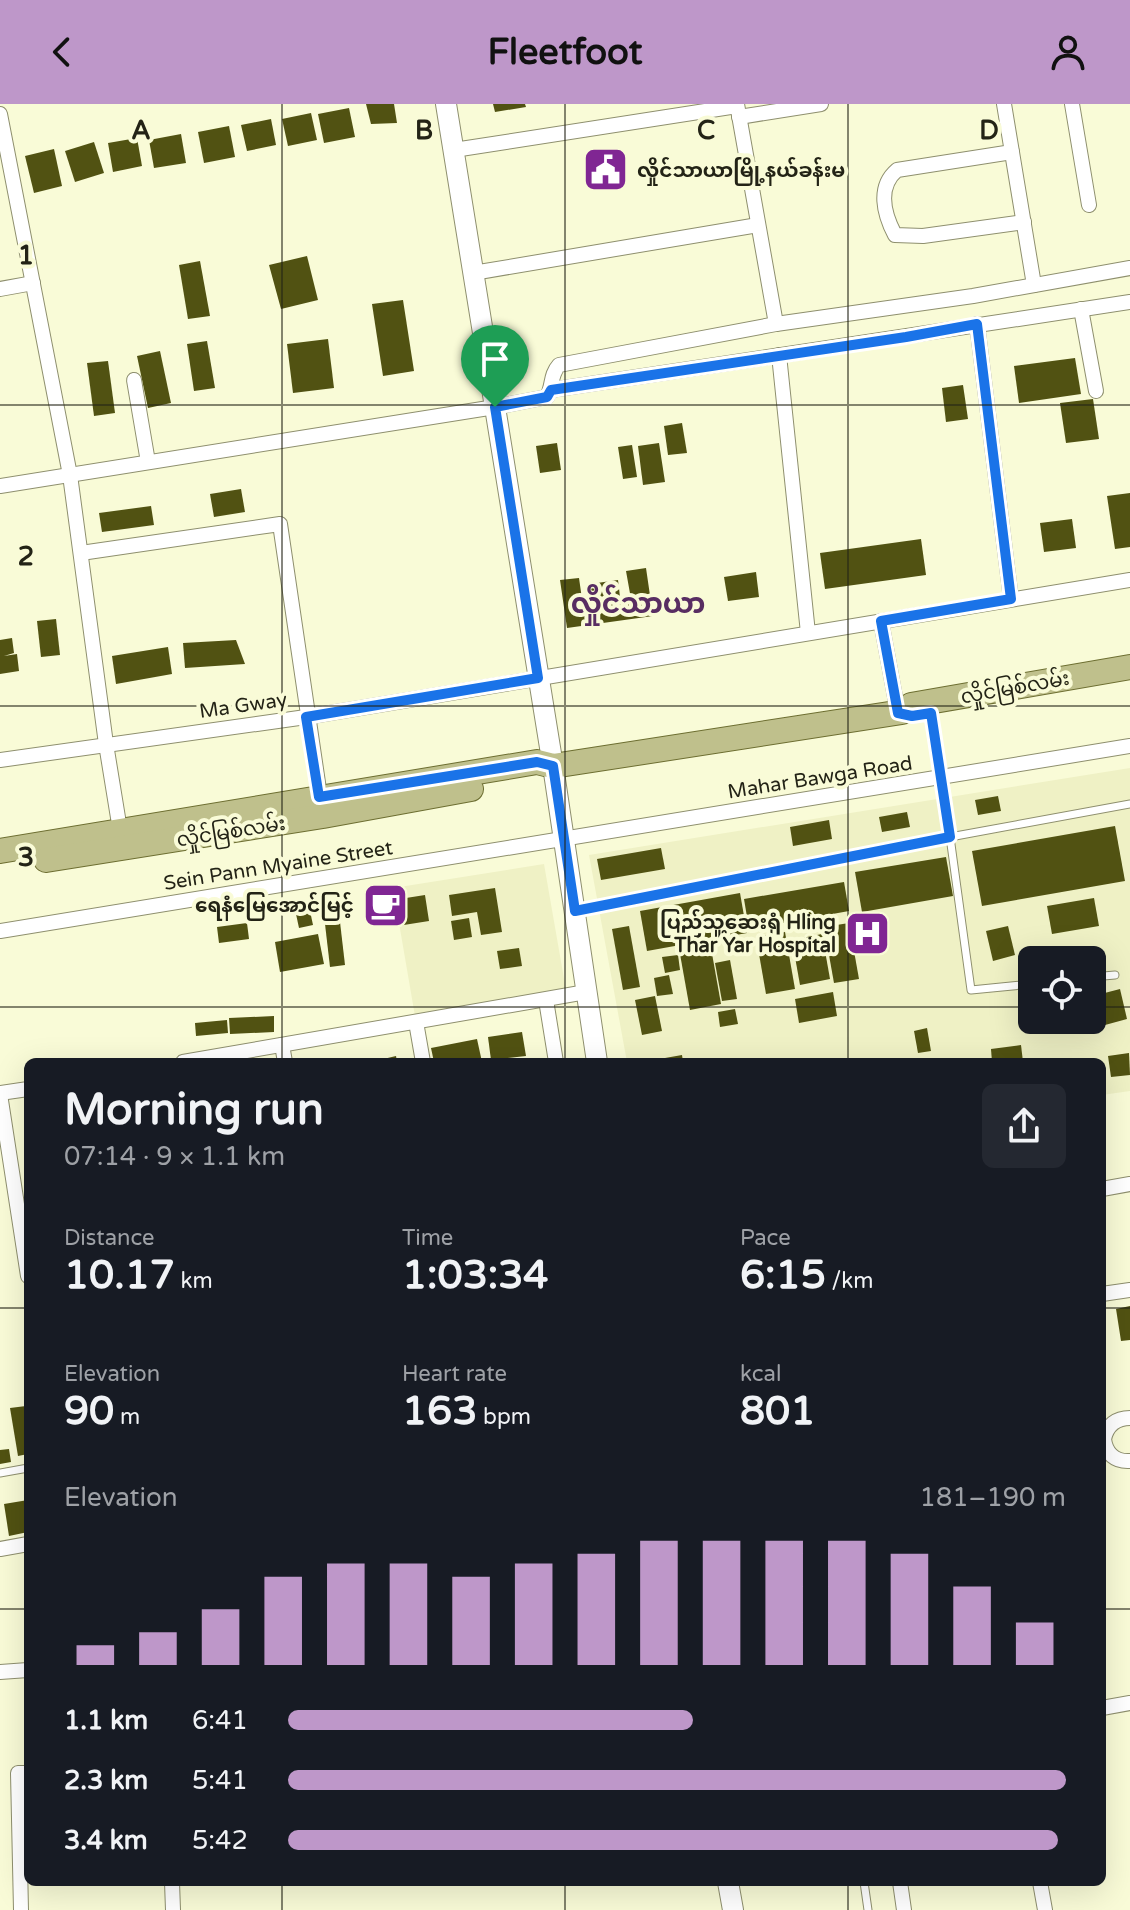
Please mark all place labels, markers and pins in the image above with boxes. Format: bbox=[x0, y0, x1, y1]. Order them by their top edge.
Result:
public building icon: လှိုင်သာယာမြို့နယ်ခန်းမ bbox=[582, 146, 630, 194]
place label: လှိုင်သာယာမြို့နယ်ခန်းမ bbox=[637, 157, 845, 186]
pin bbox=[461, 325, 529, 407]
cafe icon: ရေနံမြေအောင်မြင့် bbox=[361, 881, 409, 929]
place label: ရေနံမြေအောင်မြင့် bbox=[195, 892, 354, 921]
place label: ပြည်သူ့ဆေးရုံ Hling Thar Yar Hospital bbox=[660, 909, 836, 958]
hospital icon: ပြည်သူ့ဆေးရုံ Hling Thar Yar Hospital bbox=[843, 909, 891, 957]

